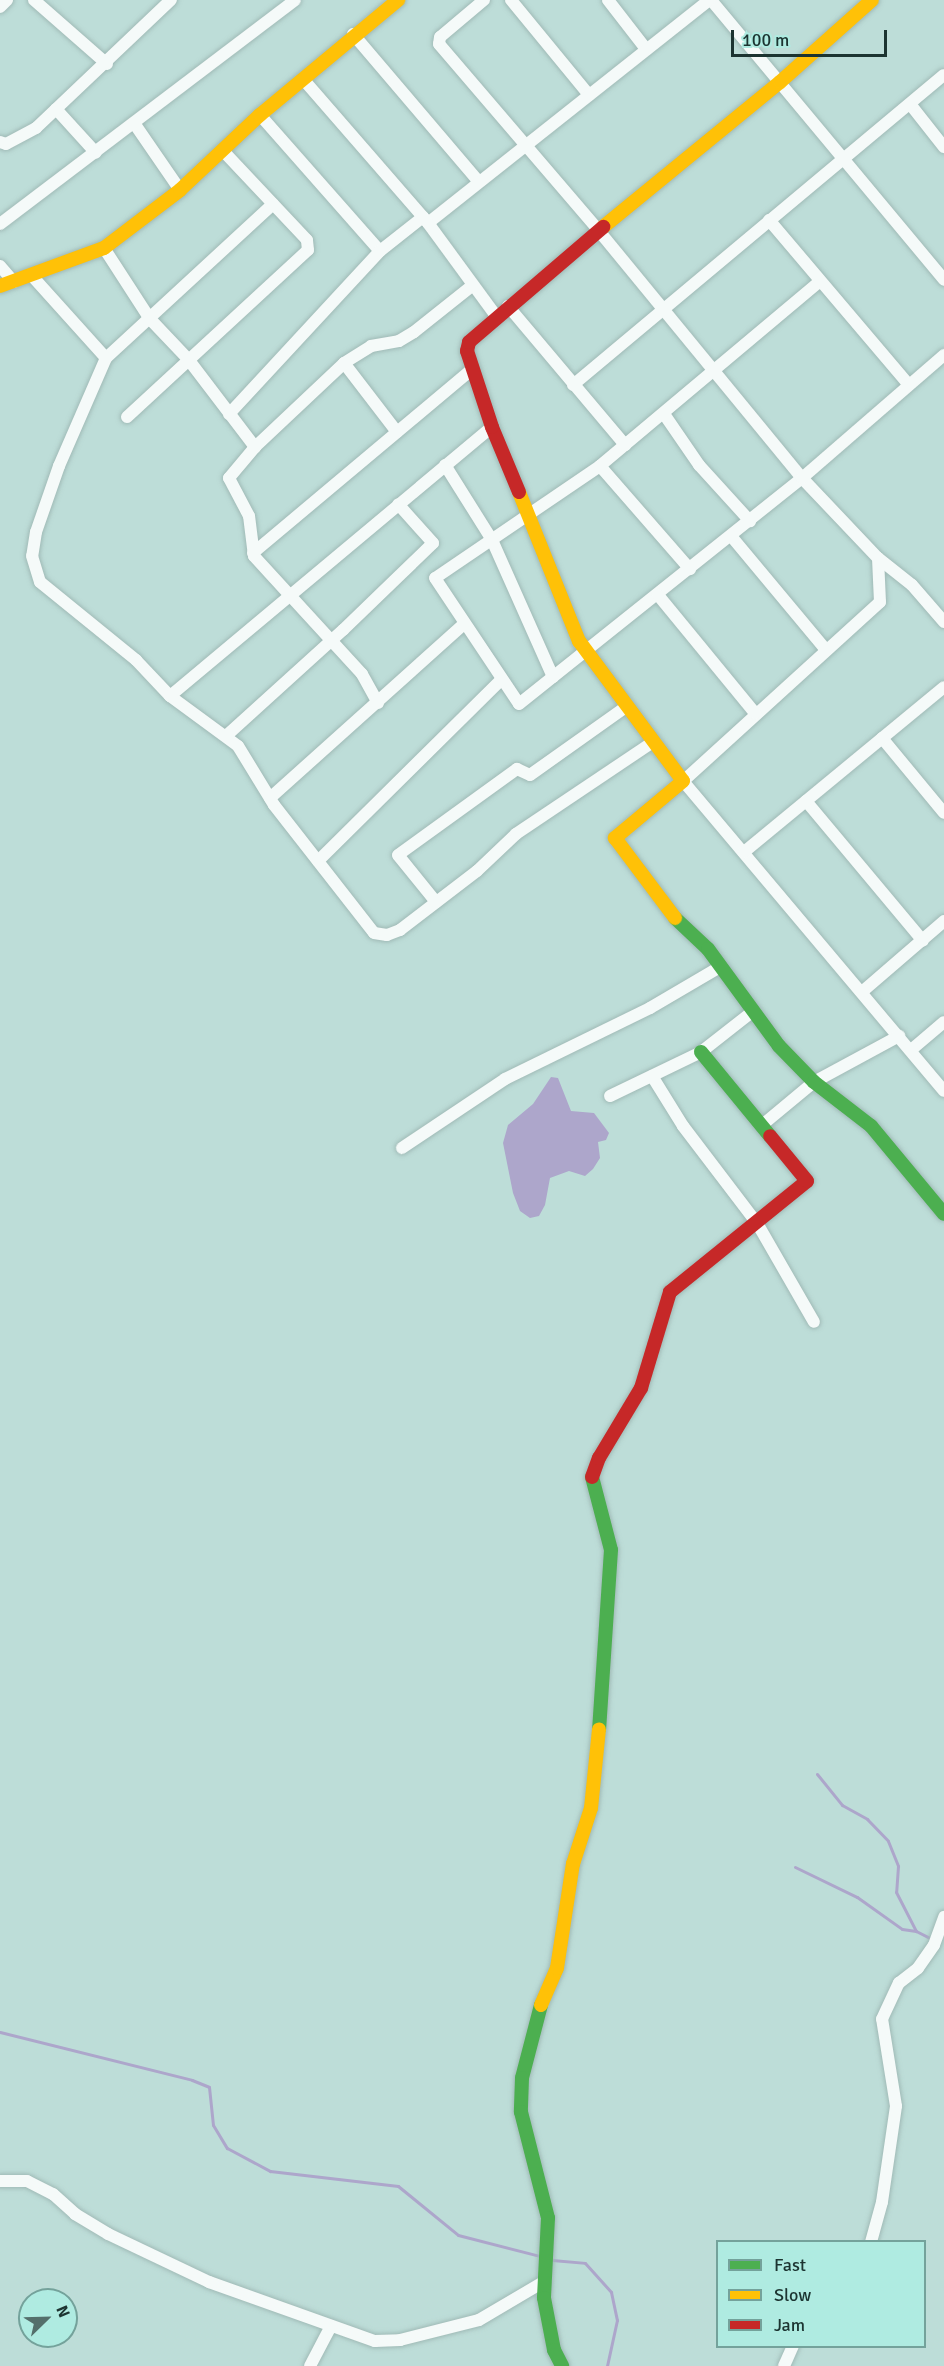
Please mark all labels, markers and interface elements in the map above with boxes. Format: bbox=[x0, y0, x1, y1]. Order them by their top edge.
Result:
scale bar bbox=[734, 18, 890, 56]
text: 100 m bbox=[742, 29, 789, 51]
legend bbox=[716, 2240, 926, 2348]
text: Fast bbox=[774, 2254, 806, 2276]
text: Slow bbox=[774, 2284, 811, 2306]
north arrow bbox=[18, 2288, 78, 2348]
text: N bbox=[51, 2303, 74, 2321]
text: Jam bbox=[774, 2314, 805, 2336]

